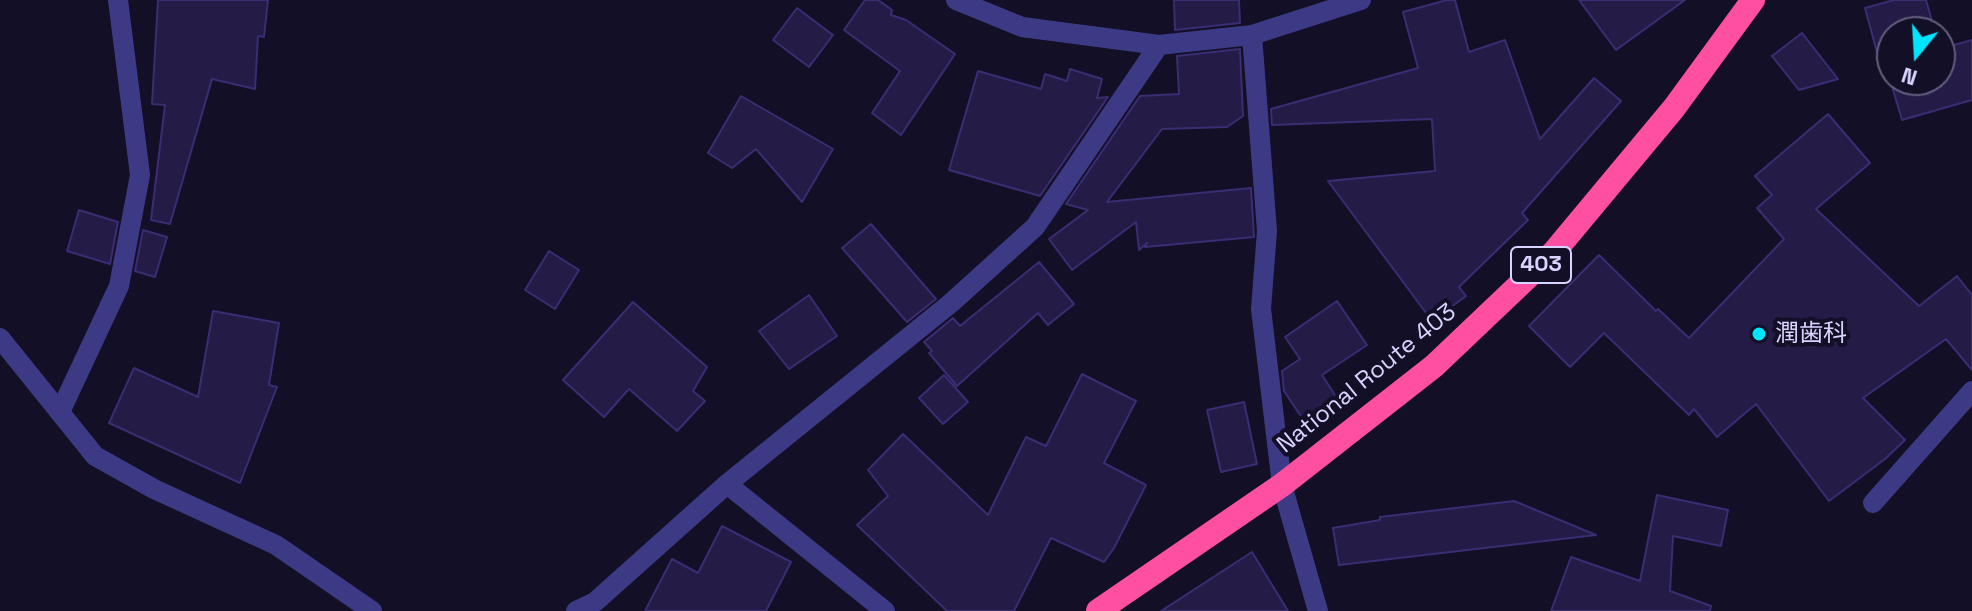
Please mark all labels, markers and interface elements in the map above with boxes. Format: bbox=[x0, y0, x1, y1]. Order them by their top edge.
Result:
north arrow bbox=[1876, 16, 1956, 96]
text: N bbox=[1898, 61, 1921, 93]
road number: 403 bbox=[1511, 247, 1571, 283]
street label: National Route 403 bbox=[1272, 298, 1462, 460]
place label: 潤歯科 bbox=[1775, 320, 1847, 348]
marker: 潤歯科 bbox=[1750, 325, 1768, 343]

